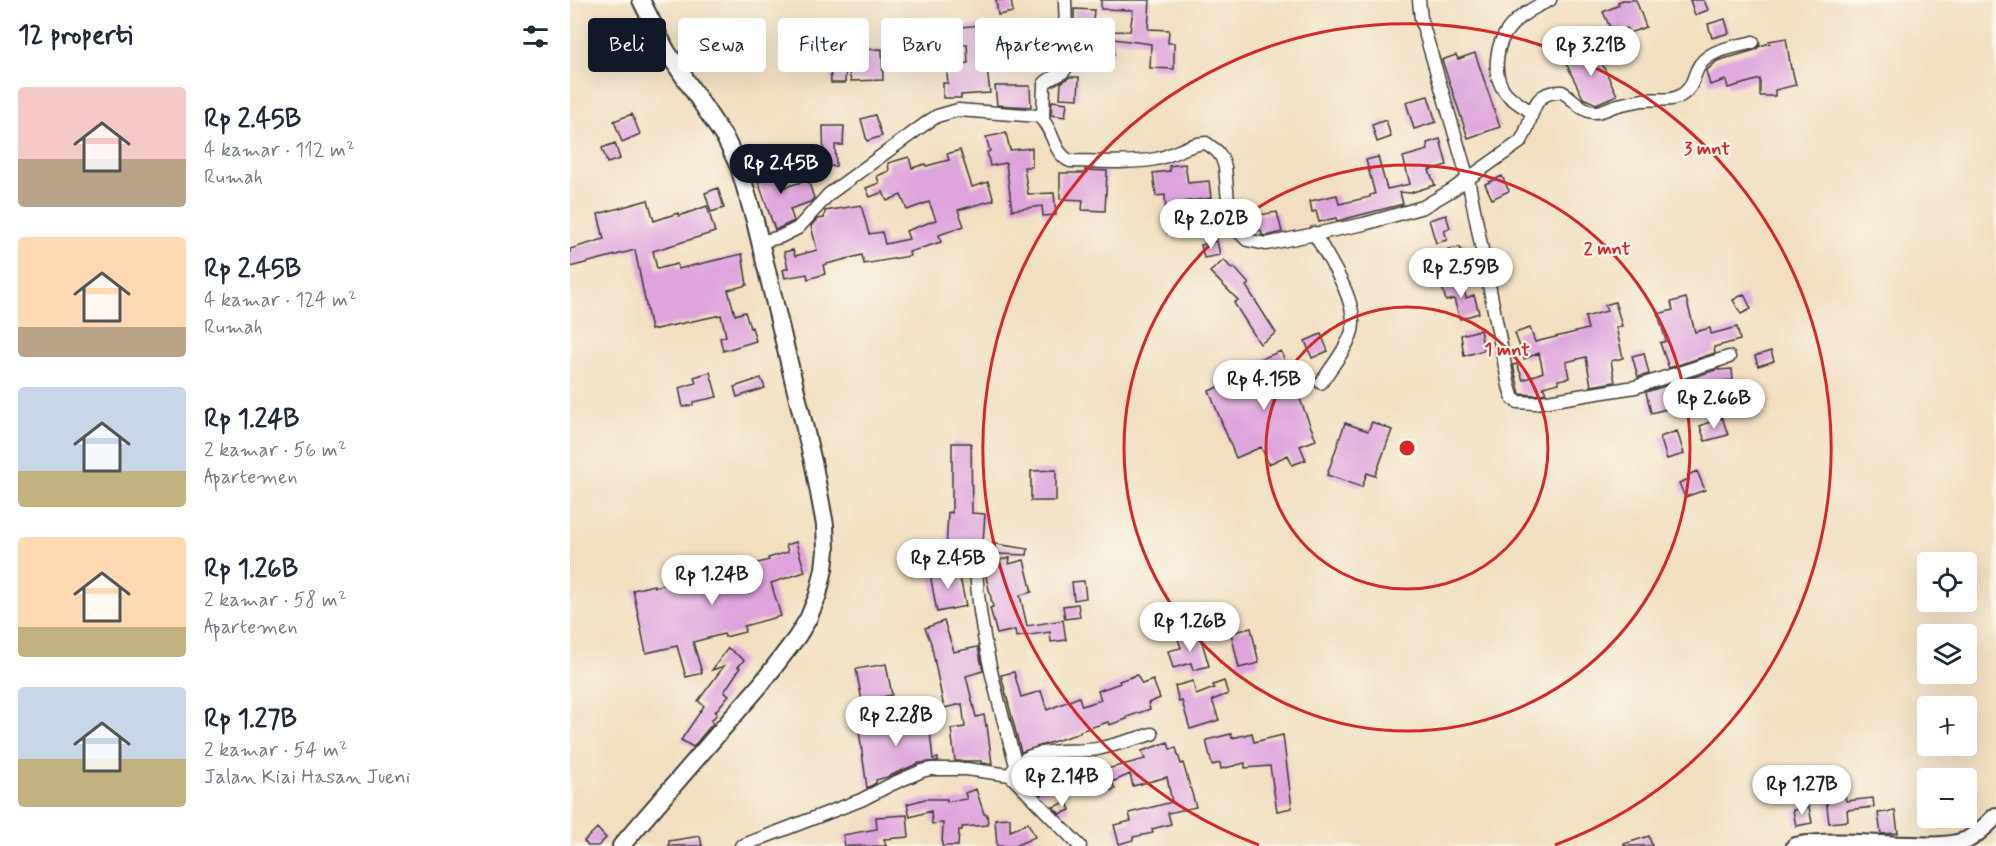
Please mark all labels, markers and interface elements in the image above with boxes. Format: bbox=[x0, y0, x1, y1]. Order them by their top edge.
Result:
chip: Beli bbox=[588, 18, 666, 72]
chip: Sewa bbox=[678, 18, 766, 72]
chip: Filter bbox=[778, 18, 869, 72]
chip: Baru bbox=[881, 18, 963, 72]
chip: Apartemen bbox=[975, 18, 1115, 72]
text: 12 properti bbox=[18, 19, 132, 53]
icon: filters bbox=[519, 20, 552, 53]
pin: Rp 3.21B bbox=[1529, 26, 1653, 77]
text: Rp 3.21B bbox=[1556, 32, 1626, 59]
text: Rp 2.45B bbox=[204, 103, 301, 137]
icon: home bbox=[66, 111, 138, 183]
text: 4 kamar · 112 m² bbox=[204, 137, 355, 164]
text: 3 mnt bbox=[1684, 137, 1730, 161]
pin: Rp 2.45B bbox=[719, 144, 843, 195]
text: Rp 2.45B bbox=[744, 150, 818, 177]
text: Rumah bbox=[204, 164, 263, 191]
pin: Rp 2.02B bbox=[1149, 199, 1273, 250]
text: Rp 2.02B bbox=[1174, 205, 1248, 232]
text: 2 mnt bbox=[1584, 237, 1631, 261]
pin: Rp 2.59B bbox=[1399, 248, 1523, 299]
text: Rp 2.45B bbox=[204, 253, 301, 287]
text: Rp 2.59B bbox=[1423, 254, 1499, 281]
icon: home bbox=[66, 261, 138, 333]
text: 4 kamar · 124 m² bbox=[204, 287, 357, 314]
text: Rumah bbox=[204, 314, 263, 341]
text: 1 mnt bbox=[1484, 338, 1530, 362]
pin: Rp 4.15B bbox=[1202, 360, 1326, 411]
text: Rp 4.15B bbox=[1227, 366, 1301, 393]
pin: Rp 2.66B bbox=[1652, 379, 1776, 430]
text: Rp 2.66B bbox=[1677, 385, 1751, 412]
text: Rp 1.24B bbox=[204, 403, 300, 437]
icon: home bbox=[66, 411, 138, 483]
text: 2 kamar · 56 m² bbox=[204, 437, 347, 464]
centre of rings bbox=[1397, 438, 1417, 458]
text: Apartemen bbox=[204, 464, 297, 491]
pin: Rp 2.45B bbox=[886, 539, 1010, 590]
text: Rp 2.45B bbox=[911, 545, 985, 572]
map controls bbox=[1917, 552, 1977, 828]
button: locate bbox=[1917, 552, 1977, 612]
text: Rp 1.26B bbox=[204, 553, 298, 587]
pin: Rp 1.24B bbox=[650, 555, 774, 606]
icon: home bbox=[66, 561, 138, 633]
text: Rp 1.24B bbox=[675, 561, 749, 588]
text: 2 kamar · 58 m² bbox=[204, 587, 347, 614]
pin: Rp 1.26B bbox=[1128, 602, 1252, 653]
text: Rp 1.26B bbox=[1154, 608, 1226, 635]
text: Apartemen bbox=[204, 614, 297, 641]
button: layers bbox=[1917, 624, 1977, 684]
pin: Rp 2.28B bbox=[834, 696, 958, 747]
button: + bbox=[1917, 696, 1977, 756]
text: Rp 2.28B bbox=[859, 702, 933, 729]
text: Rp 1.27B bbox=[204, 703, 297, 737]
icon: home bbox=[66, 711, 138, 783]
text: 2 kamar · 54 m² bbox=[204, 737, 348, 764]
pin: Rp 2.14B bbox=[1000, 757, 1124, 808]
text: Rp 2.14B bbox=[1025, 763, 1099, 790]
text: Jalan Kiai Hasan Jueni bbox=[204, 764, 410, 791]
pin: Rp 1.27B bbox=[1740, 765, 1864, 816]
button: − bbox=[1917, 768, 1977, 828]
text: Rp 1.27B bbox=[1766, 771, 1838, 798]

